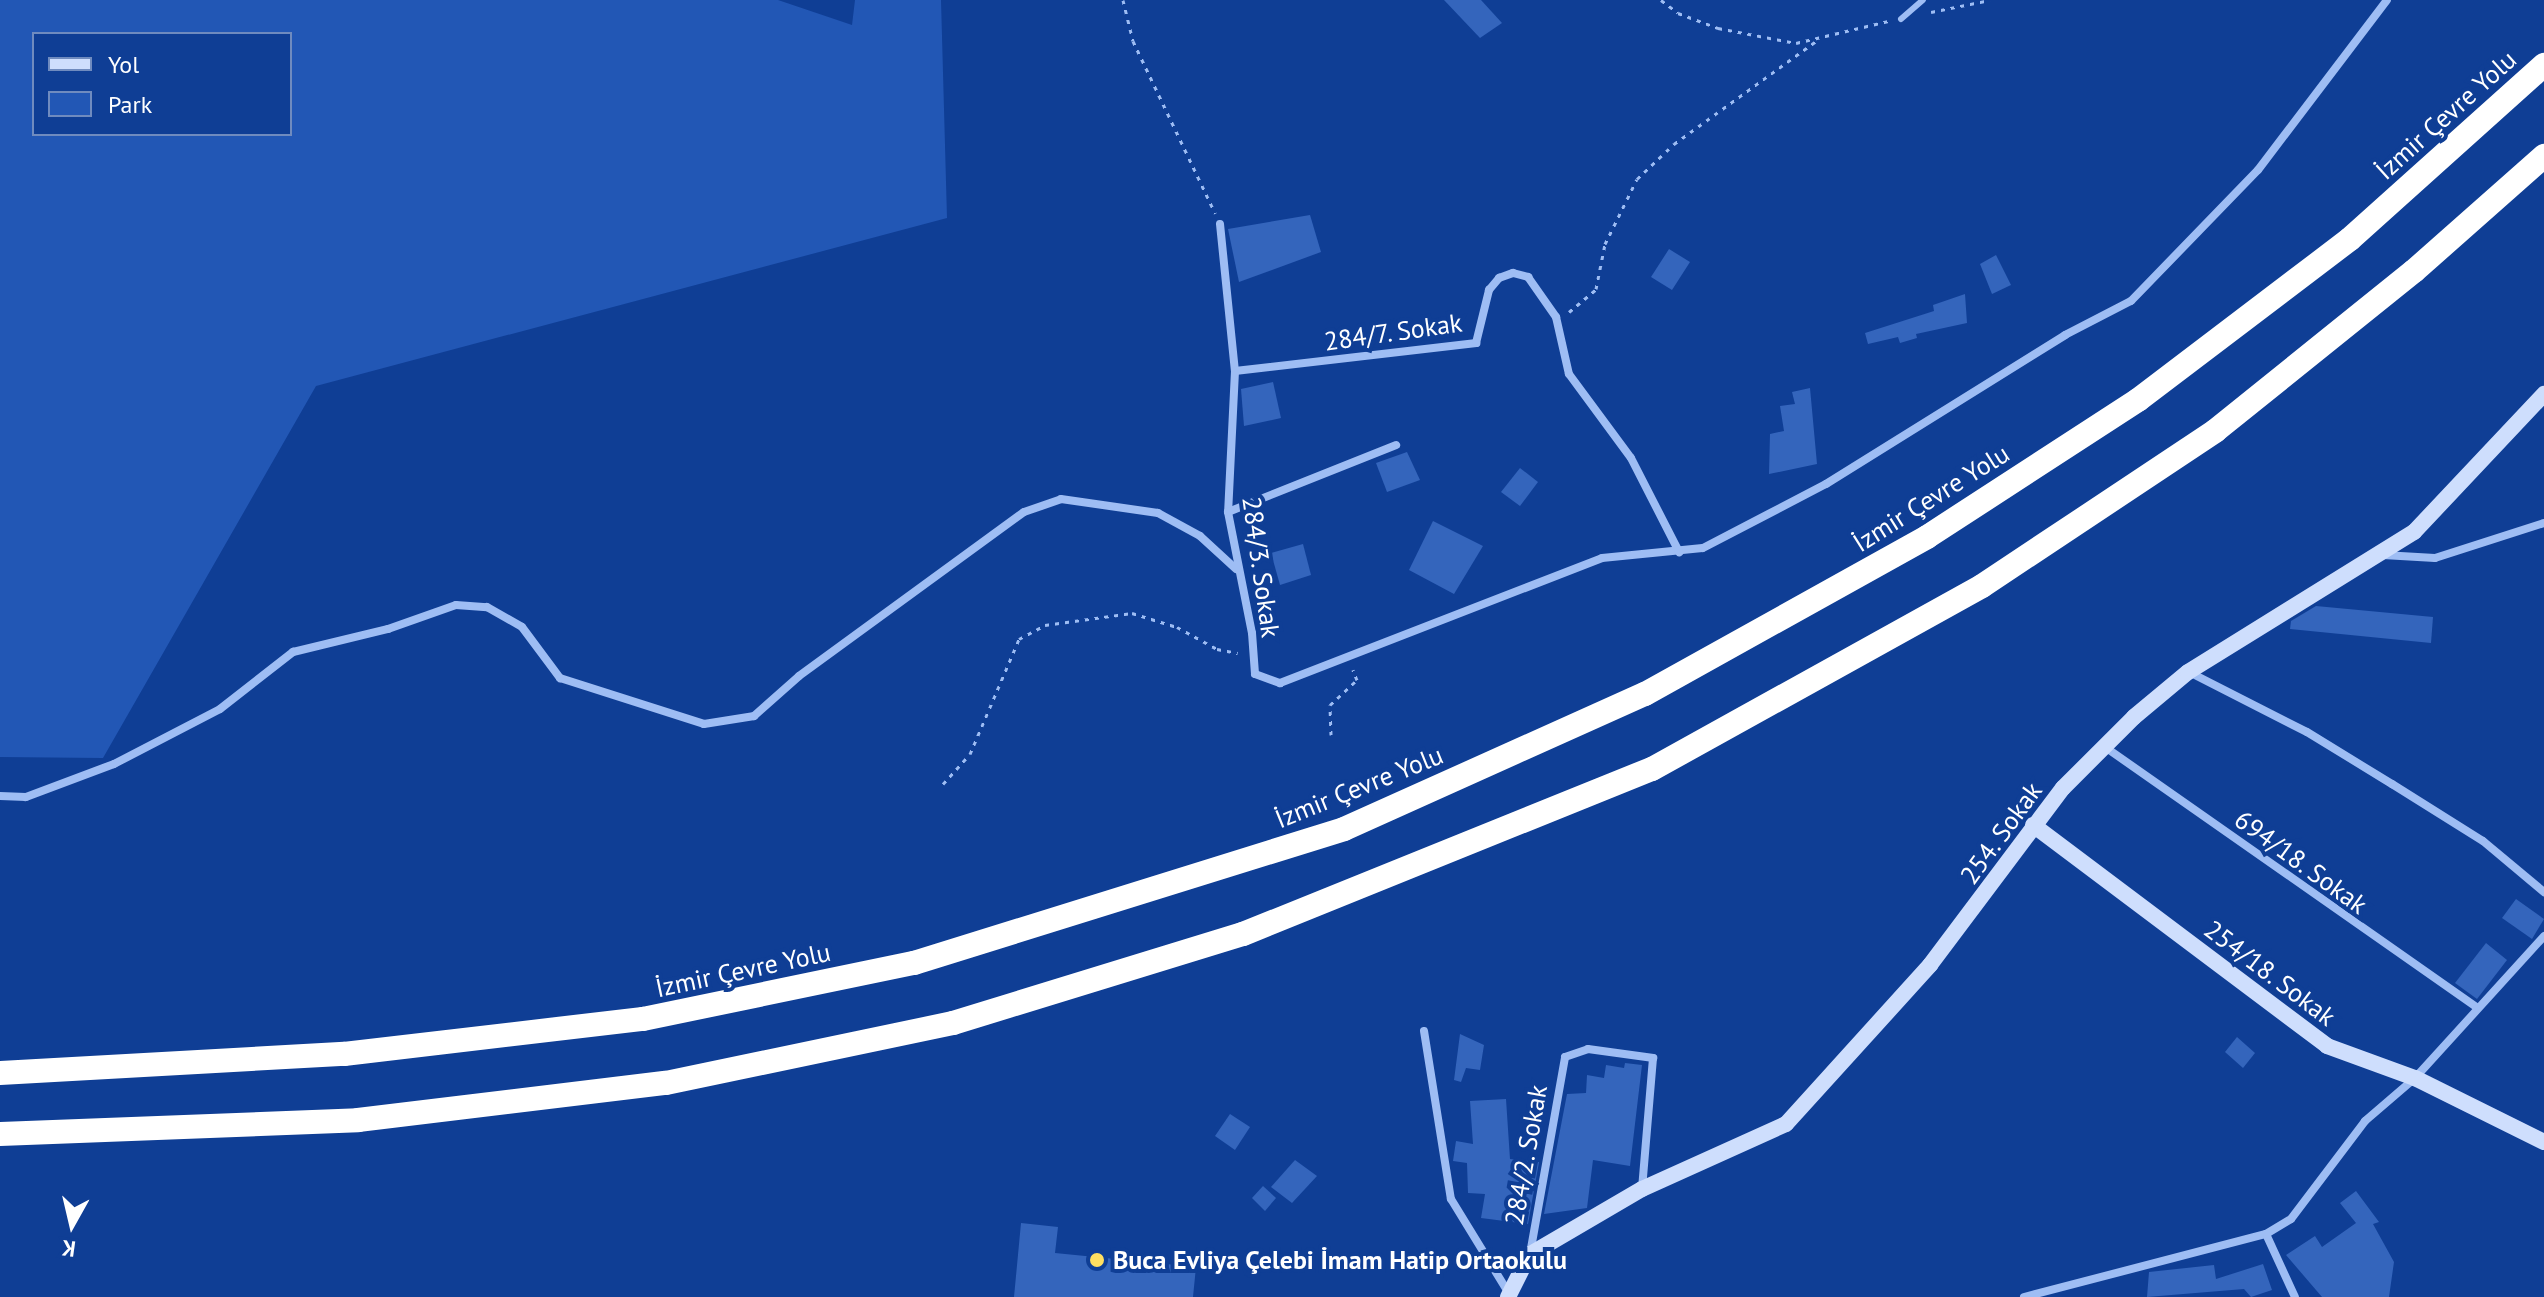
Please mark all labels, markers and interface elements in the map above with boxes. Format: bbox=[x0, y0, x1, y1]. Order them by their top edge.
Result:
legend bbox=[32, 32, 292, 136]
street label: İzmir Çevre Yolu bbox=[2369, 44, 2523, 186]
text: Yol bbox=[108, 49, 139, 80]
text: Park bbox=[108, 89, 152, 120]
street label: 284/7. Sokak bbox=[1321, 307, 1465, 357]
street label: İzmir Çevre Yolu bbox=[1847, 437, 2015, 559]
street label: 284/3. Sokak bbox=[1236, 494, 1286, 640]
street label: İzmir Çevre Yolu bbox=[1270, 739, 1448, 835]
street label: 254. Sokak bbox=[1953, 775, 2049, 891]
street label: 694/18. Sokak bbox=[2228, 803, 2374, 921]
street label: 254/18. Sokak bbox=[2197, 913, 2343, 1033]
street label: İzmir Çevre Yolu bbox=[652, 936, 834, 1004]
street label: 284/2. Sokak bbox=[1498, 1081, 1554, 1229]
north arrow bbox=[32, 1185, 112, 1265]
text: K bbox=[60, 1234, 77, 1264]
place label: Buca Evliya Çelebi İmam Hatip Ortaokulu bbox=[1113, 1244, 1568, 1276]
marker: Buca Evliya Çelebi İmam Hatip Ortaokulu bbox=[1088, 1251, 1106, 1269]

